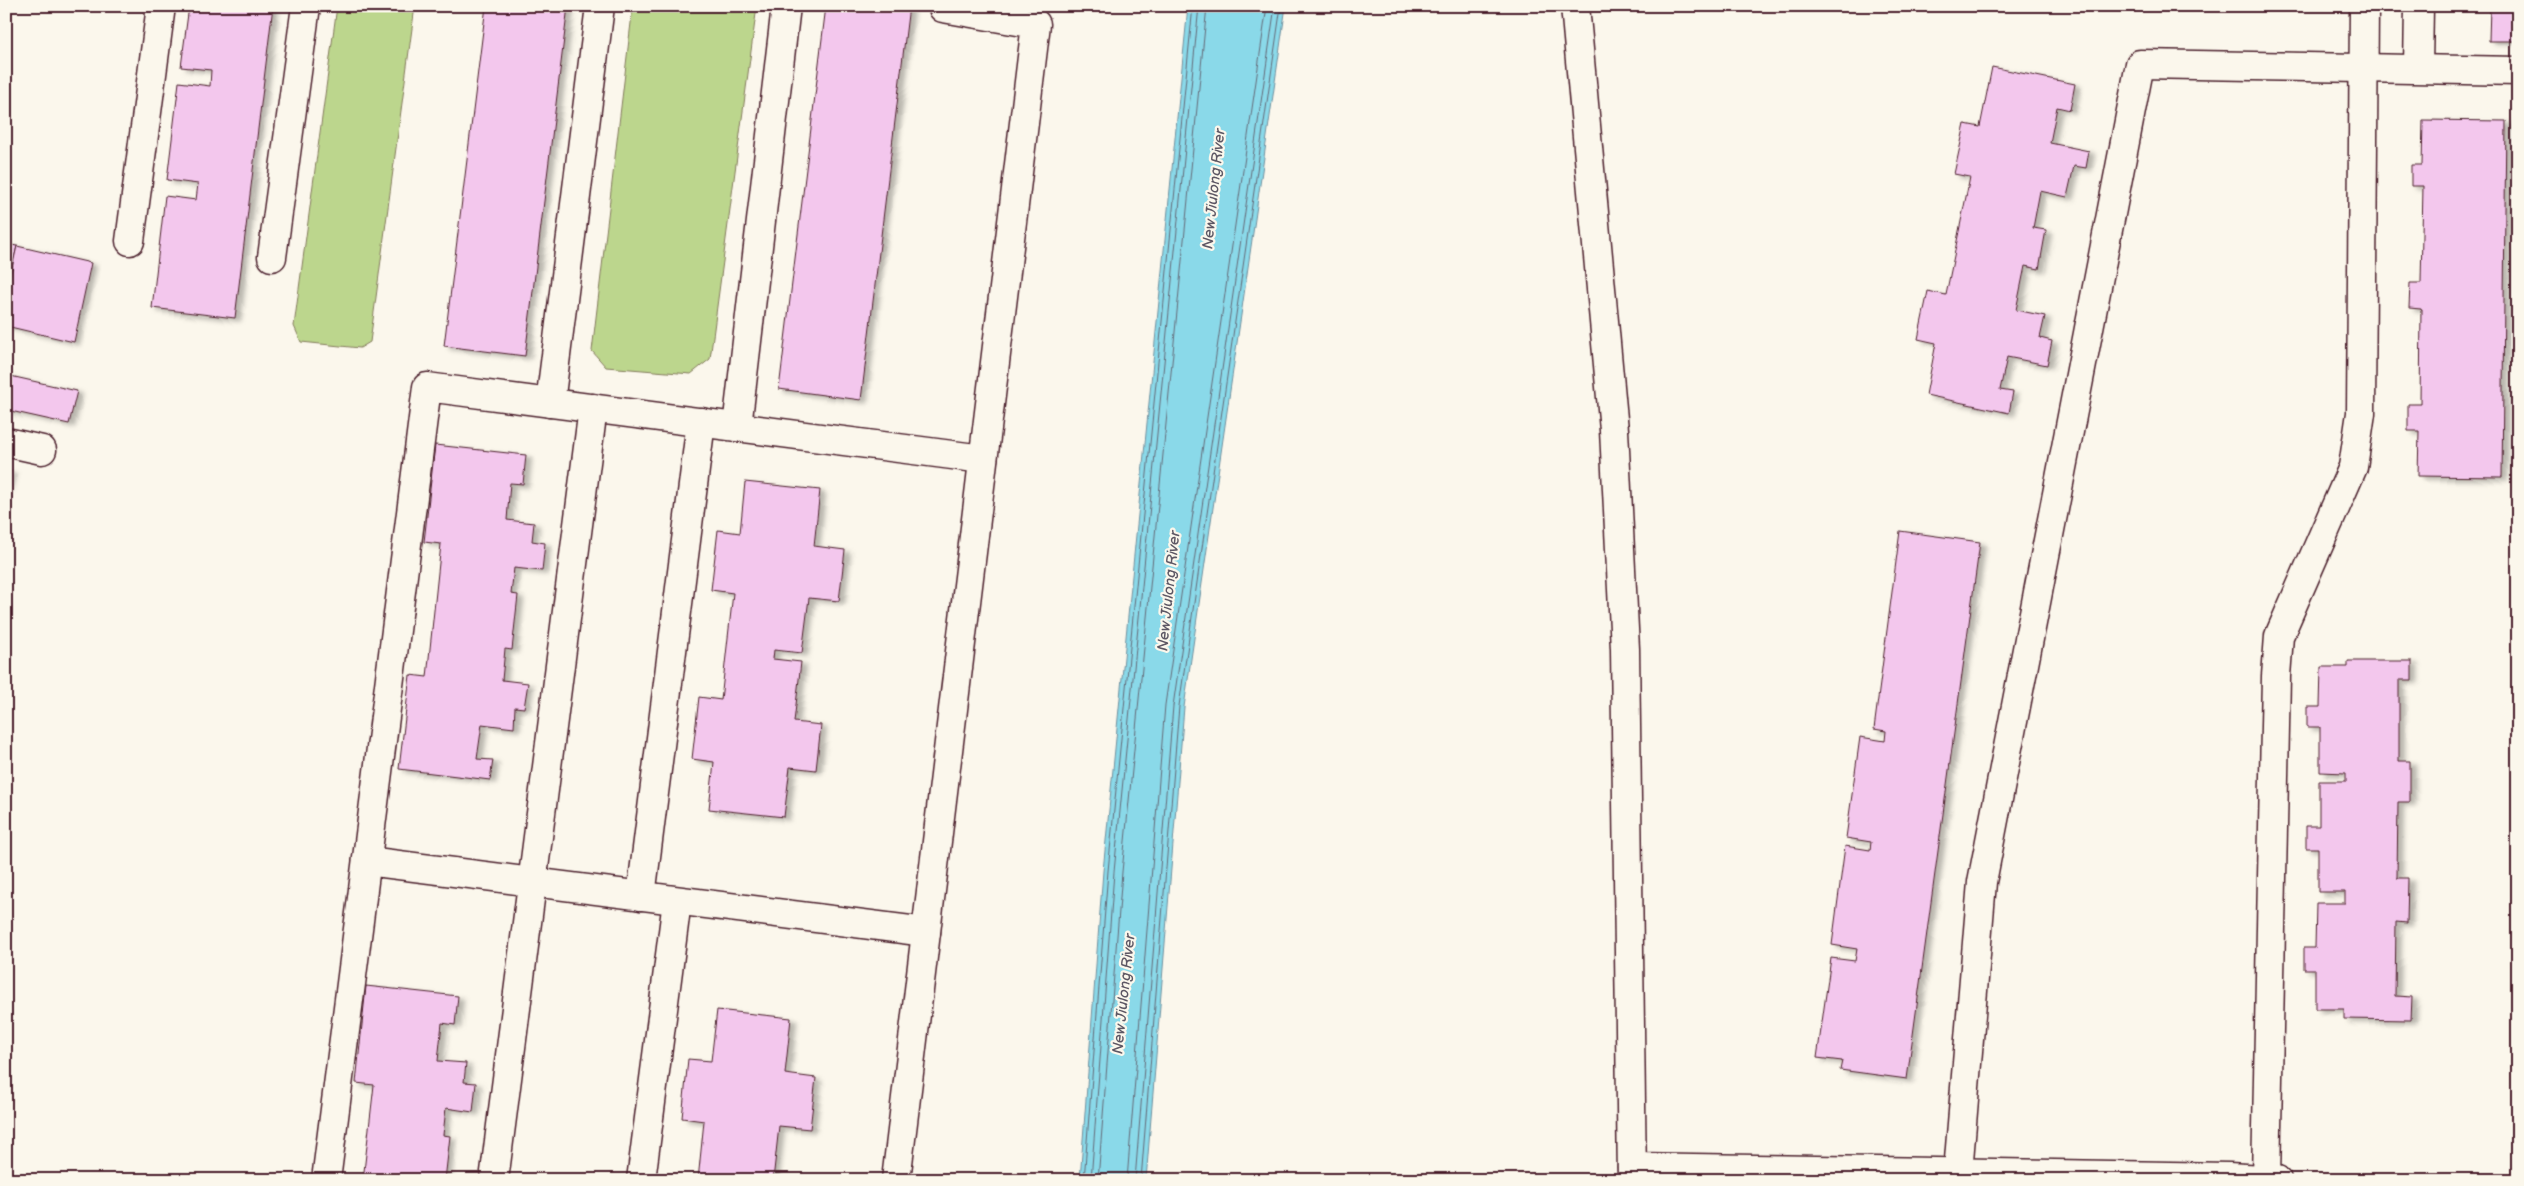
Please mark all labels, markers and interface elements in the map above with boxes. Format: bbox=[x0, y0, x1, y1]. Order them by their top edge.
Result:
water label: New Jiulong River bbox=[1198, 126, 1230, 250]
water label: New Jiulong River bbox=[1153, 528, 1185, 652]
water label: New Jiulong River bbox=[1108, 931, 1140, 1055]

